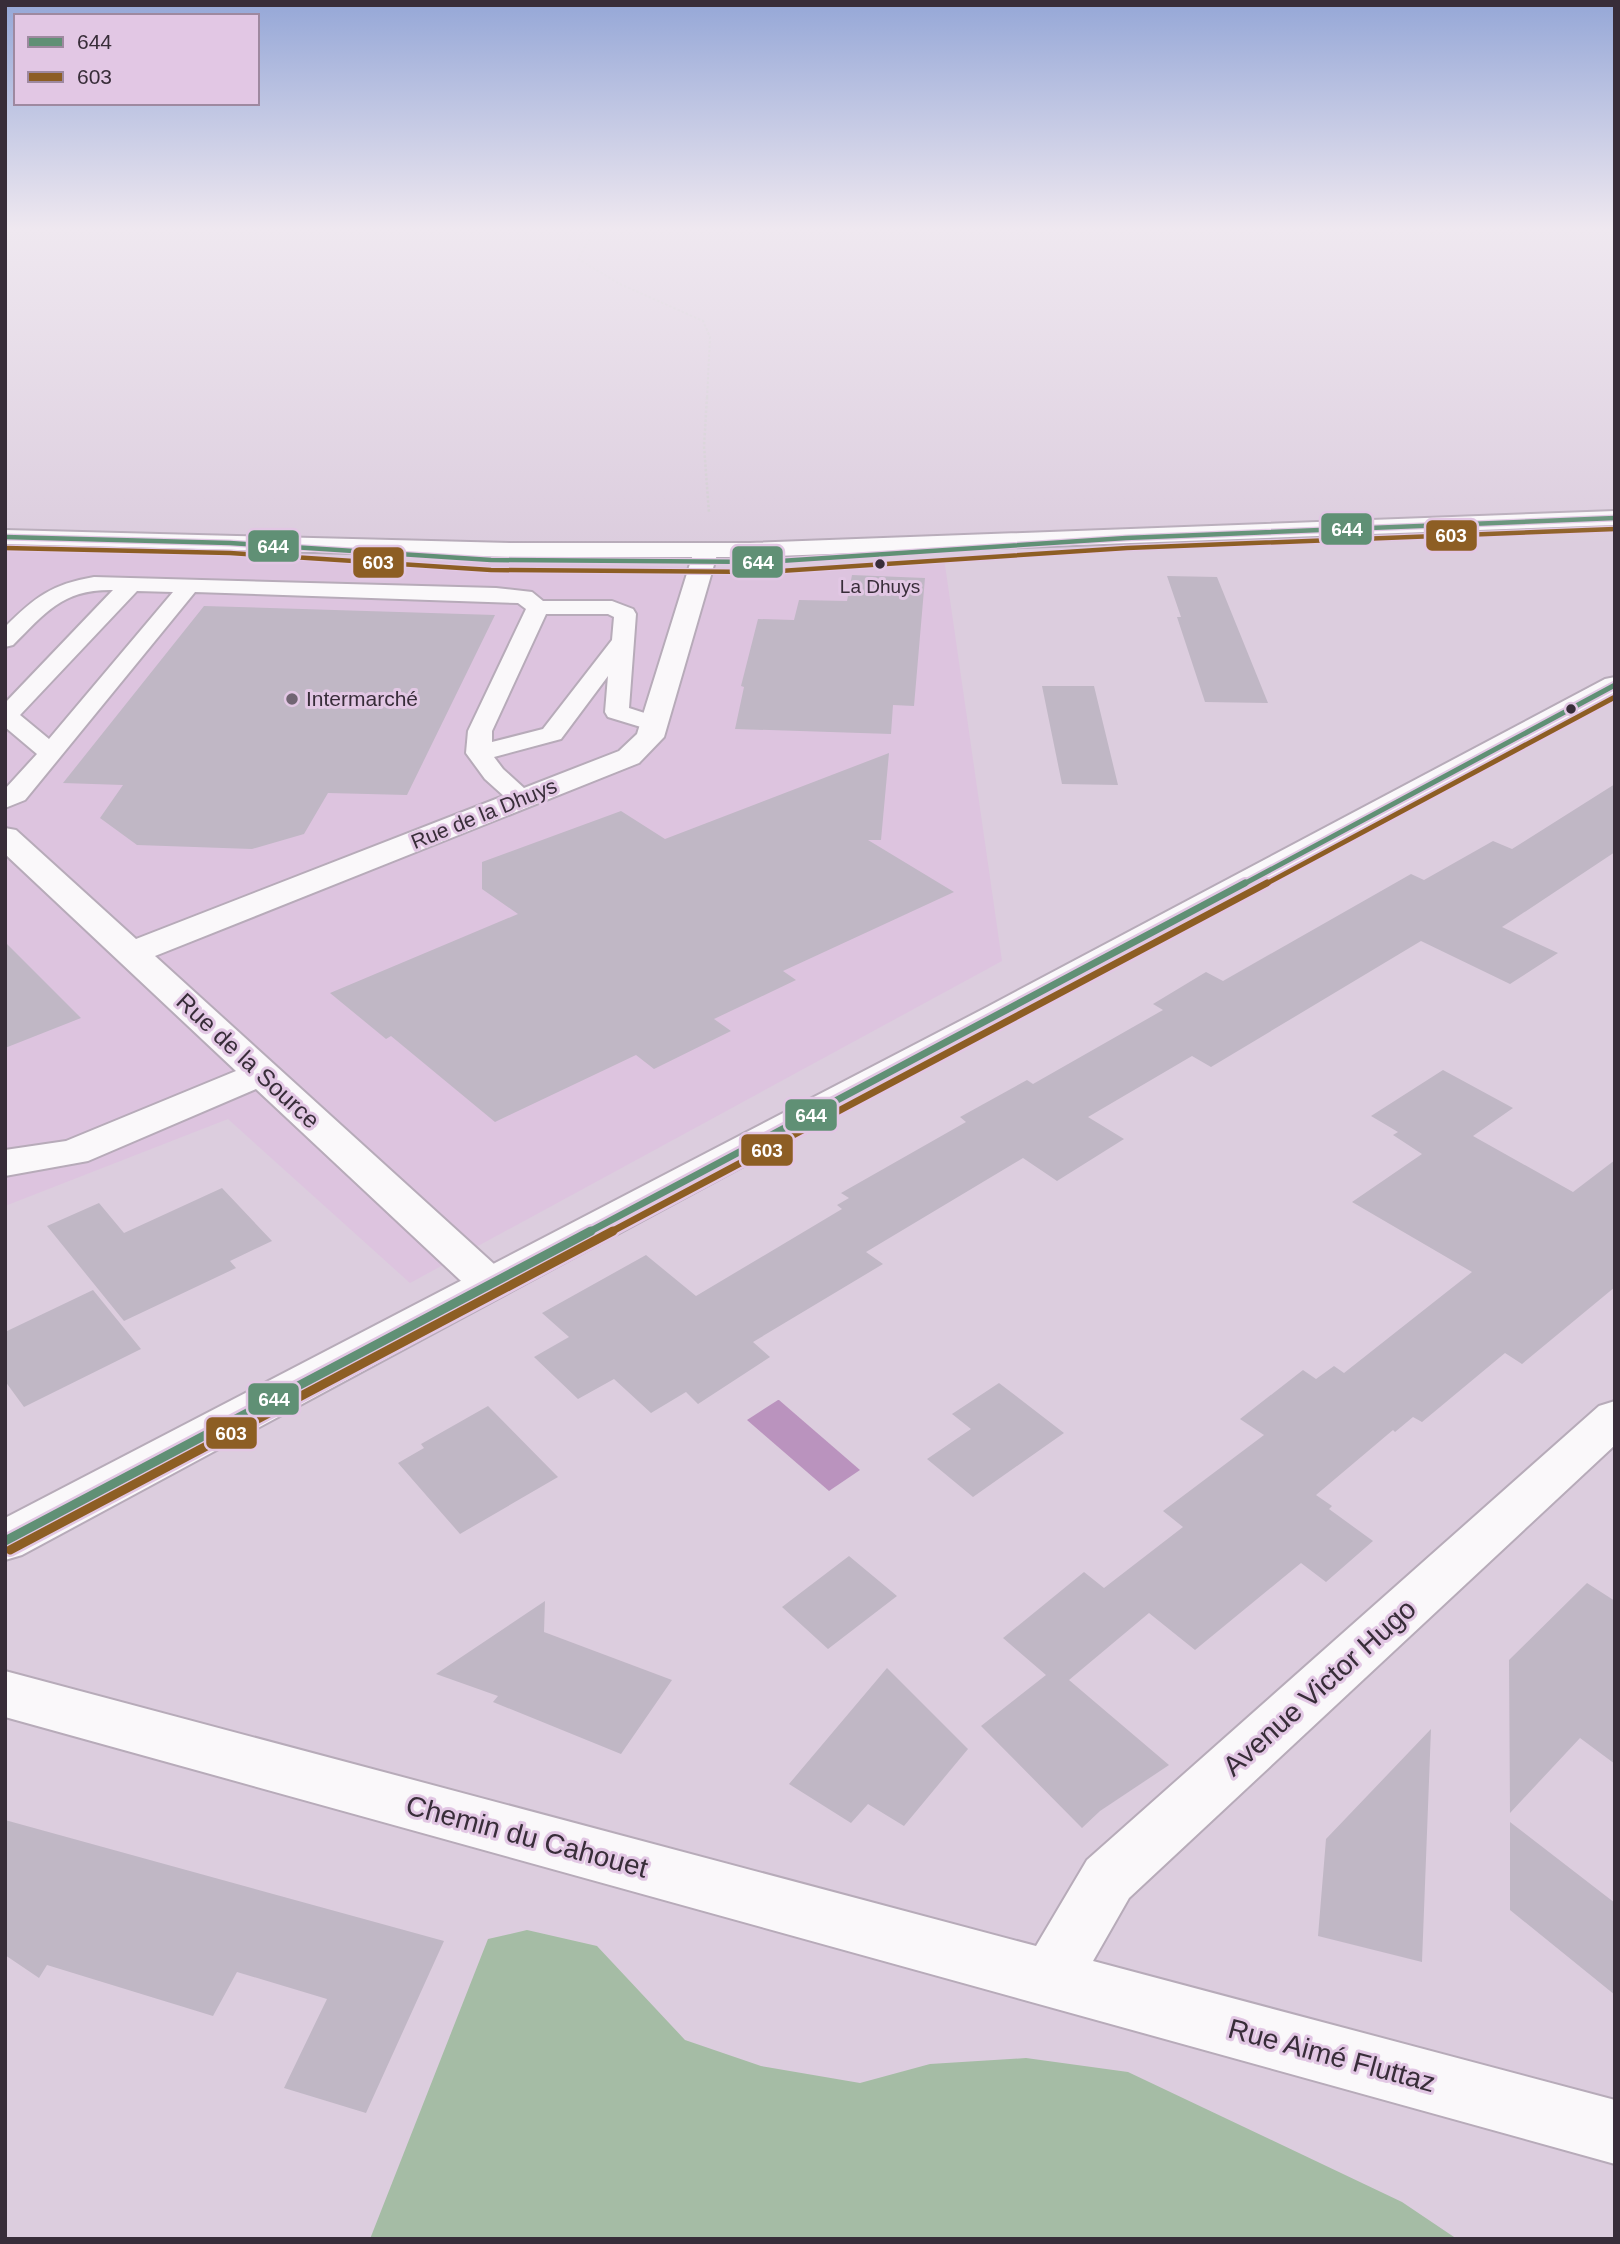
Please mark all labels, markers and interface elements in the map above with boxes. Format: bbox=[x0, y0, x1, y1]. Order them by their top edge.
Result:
legend bbox=[14, 14, 259, 105]
text: 644 bbox=[77, 30, 112, 53]
text: 603 bbox=[77, 65, 112, 88]
line badge: 644 bbox=[1320, 512, 1373, 546]
text: 644 bbox=[1331, 519, 1363, 540]
line badge: 603 bbox=[1425, 519, 1478, 552]
text: 603 bbox=[1435, 525, 1467, 546]
line badge: 644 bbox=[247, 529, 300, 563]
text: 644 bbox=[257, 536, 289, 557]
line badge: 644 bbox=[731, 545, 784, 579]
line badge: 603 bbox=[352, 546, 405, 579]
text: 603 bbox=[362, 552, 394, 573]
text: 644 bbox=[742, 552, 774, 573]
marker: La Dhuys bbox=[873, 557, 887, 571]
place label: La Dhuys bbox=[840, 576, 920, 597]
place label: Intermarché bbox=[306, 687, 418, 710]
marker: Intermarché bbox=[284, 691, 300, 707]
unlabelled marker bbox=[1564, 702, 1578, 716]
street label: Rue de la Dhuys bbox=[408, 774, 560, 853]
street label: Rue de la Source bbox=[171, 988, 325, 1134]
line badge: 644 bbox=[784, 1098, 838, 1132]
text: 644 bbox=[795, 1105, 827, 1126]
line badge: 603 bbox=[740, 1133, 794, 1167]
text: 603 bbox=[751, 1140, 783, 1161]
line badge: 644 bbox=[247, 1382, 300, 1416]
text: 644 bbox=[258, 1389, 290, 1410]
line badge: 603 bbox=[205, 1416, 258, 1450]
text: 603 bbox=[215, 1423, 247, 1444]
street label: Avenue Victor Hugo bbox=[1217, 1593, 1422, 1782]
street label: Chemin du Cahouet bbox=[403, 1789, 651, 1884]
street label: Rue Aimé Fluttaz bbox=[1225, 2013, 1439, 2098]

